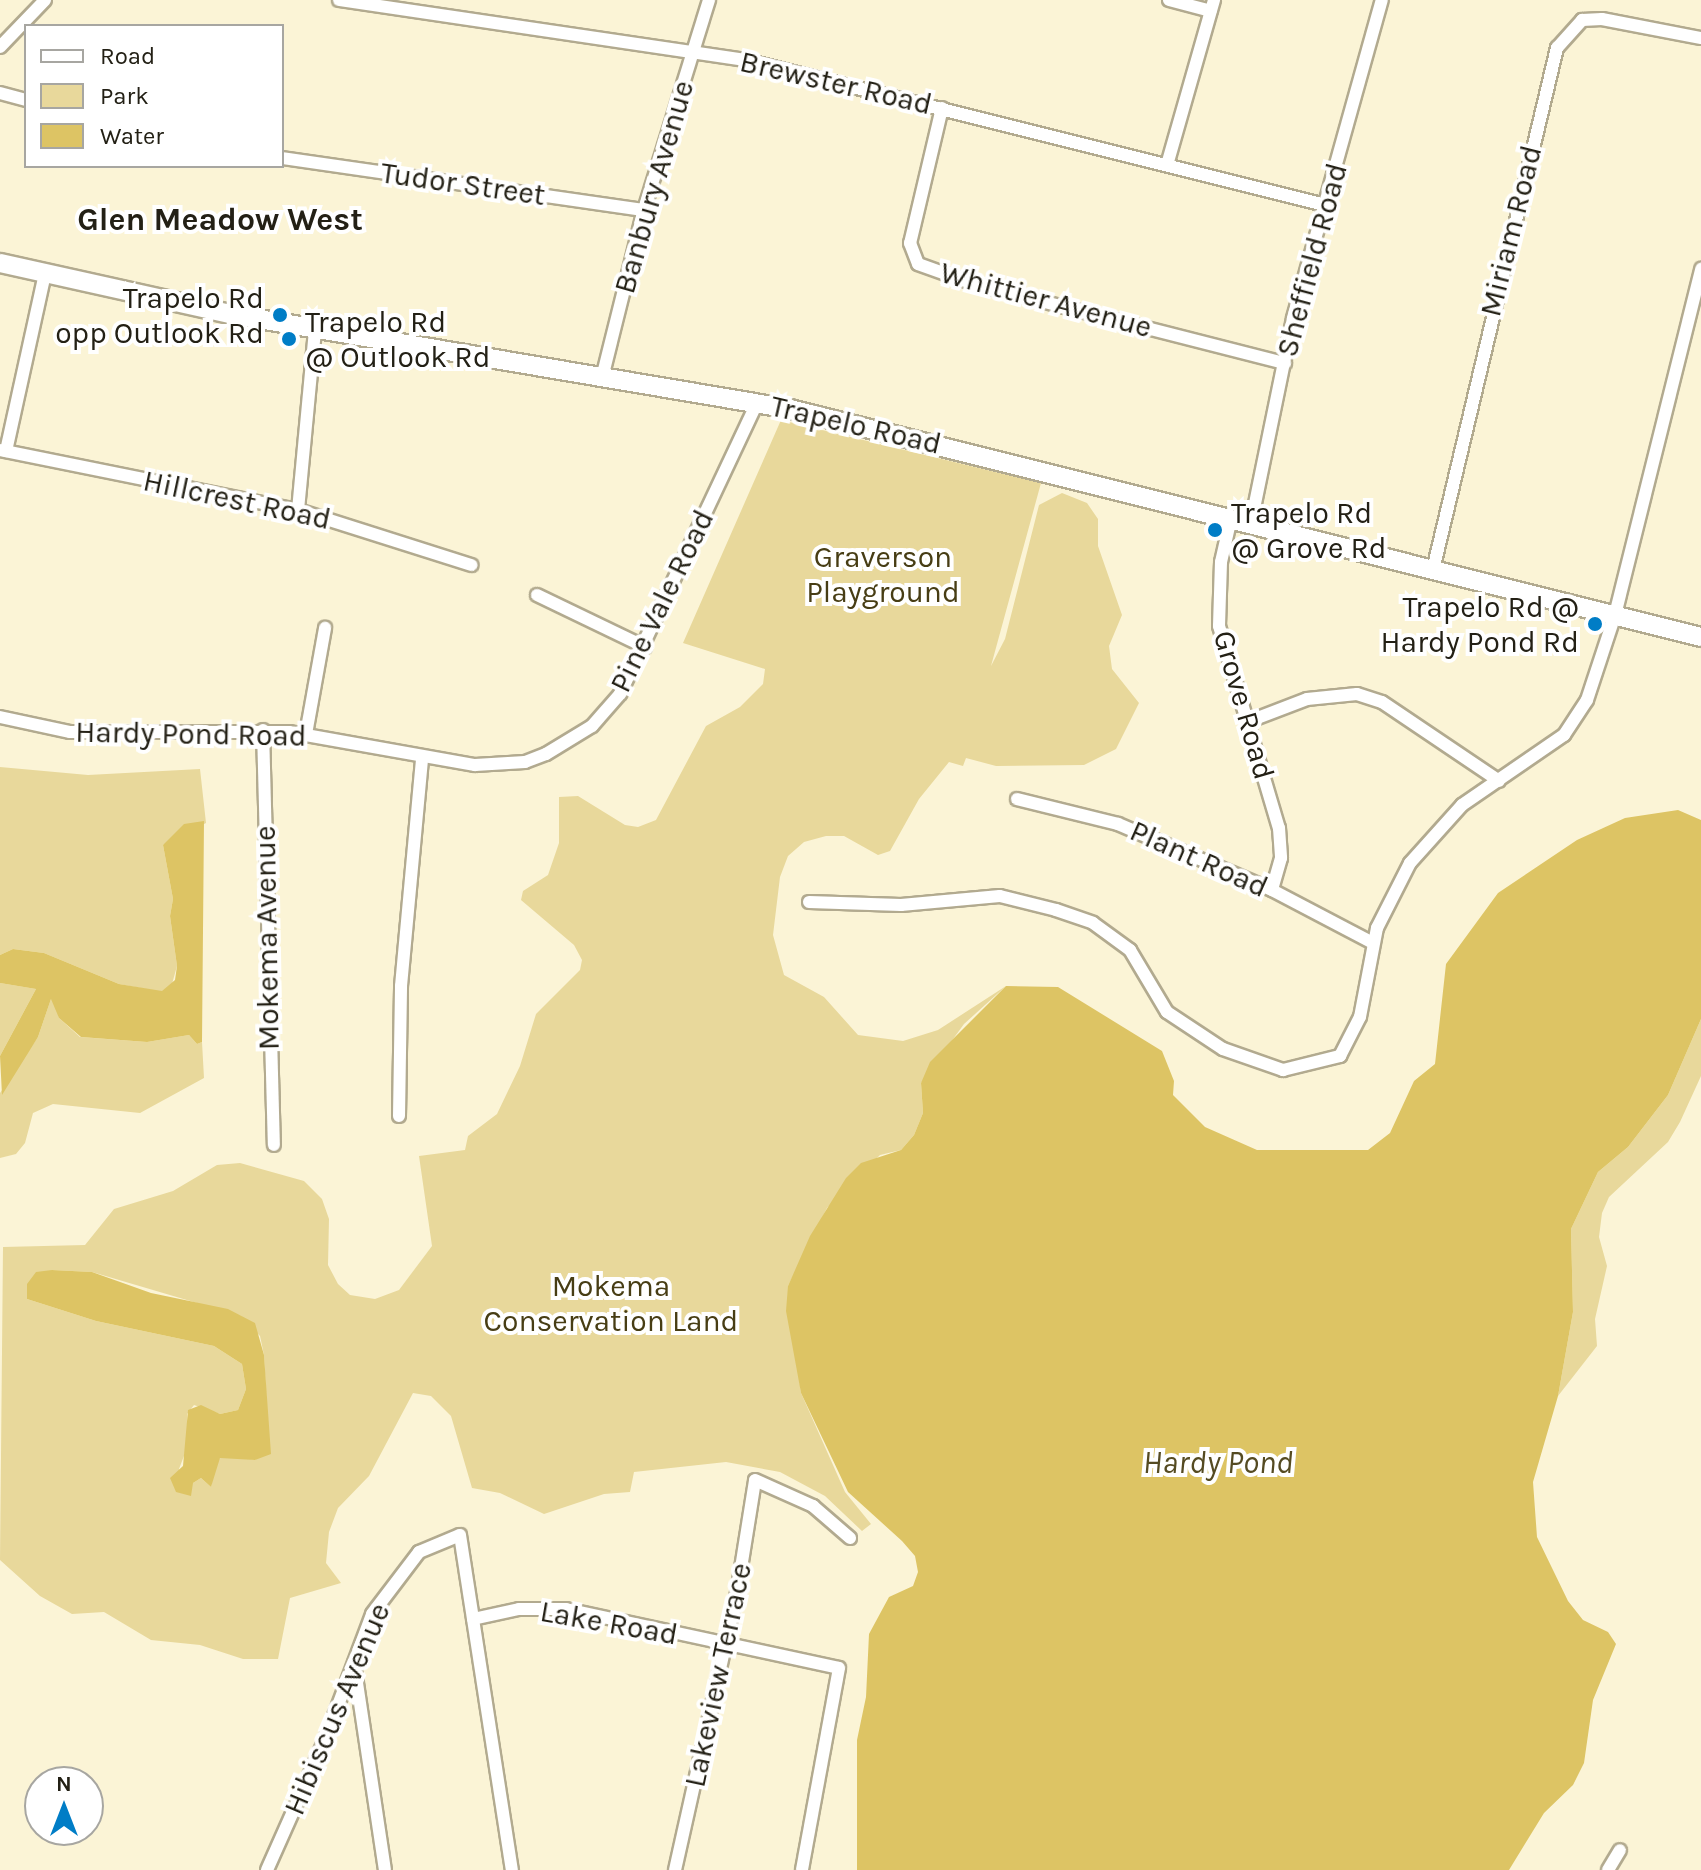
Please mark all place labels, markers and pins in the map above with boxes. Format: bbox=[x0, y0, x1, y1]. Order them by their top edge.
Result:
place label: Trapelo Rd opp Outlook Rd bbox=[55, 280, 264, 350]
place label: Trapelo Rd @ Outlook Rd bbox=[305, 304, 490, 374]
marker: Trapelo Rd opp Outlook Rd bbox=[271, 306, 289, 324]
marker: Trapelo Rd @ Outlook Rd bbox=[280, 330, 298, 348]
place label: Trapelo Rd @ Grove Rd bbox=[1231, 495, 1387, 566]
marker: Trapelo Rd @ Grove Rd bbox=[1206, 521, 1224, 539]
place label: Trapelo Rd @ Hardy Pond Rd bbox=[1381, 589, 1579, 660]
marker: Trapelo Rd @ Hardy Pond Rd bbox=[1586, 615, 1604, 633]

